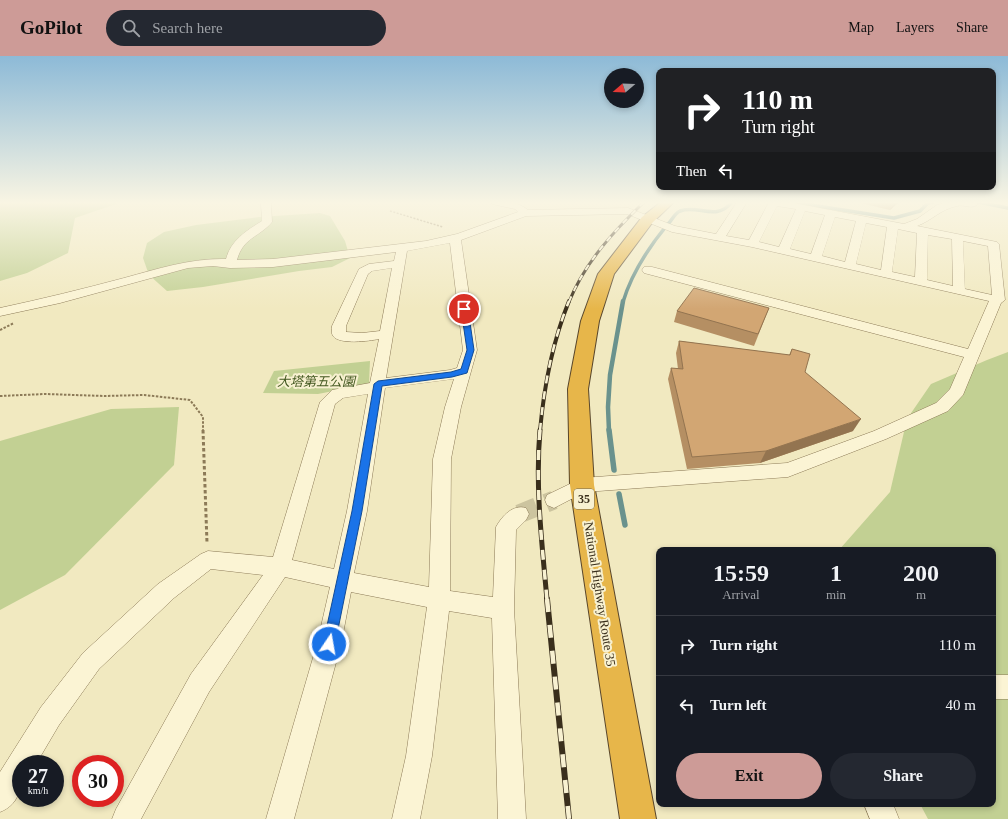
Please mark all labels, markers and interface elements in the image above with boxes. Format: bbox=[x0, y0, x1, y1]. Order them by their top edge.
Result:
search box bbox=[106, 10, 386, 46]
text: GoPilot bbox=[20, 17, 82, 38]
icon: search bbox=[120, 17, 142, 39]
text: Search here bbox=[152, 20, 223, 36]
text: Map bbox=[848, 20, 874, 35]
text: Layers bbox=[896, 20, 934, 35]
text: Share bbox=[956, 20, 988, 35]
north arrow bbox=[604, 68, 644, 108]
map controls bbox=[604, 68, 644, 108]
icon: right bbox=[676, 84, 728, 136]
text: 110 m bbox=[742, 84, 813, 115]
text: Turn right bbox=[742, 117, 815, 137]
icon: left bbox=[715, 160, 737, 182]
text: Then bbox=[676, 163, 707, 179]
pin bbox=[447, 292, 481, 326]
icon: arrive bbox=[453, 298, 475, 320]
park label: 大塔第五公園 bbox=[277, 374, 357, 389]
road number: 35 bbox=[574, 489, 594, 509]
street label: National Highway Route 35 bbox=[581, 521, 619, 667]
text: 15:59 bbox=[713, 560, 769, 586]
text: 1 bbox=[830, 560, 842, 586]
text: 200 bbox=[903, 560, 939, 586]
text: Arrival bbox=[722, 587, 760, 602]
text: min bbox=[826, 587, 846, 602]
text: m bbox=[916, 587, 926, 602]
position arrow bbox=[308, 623, 350, 665]
icon: right bbox=[676, 635, 698, 657]
text: Turn right bbox=[710, 637, 777, 653]
text: 110 m bbox=[939, 637, 976, 653]
icon: left bbox=[676, 695, 698, 717]
text: Turn left bbox=[710, 697, 767, 713]
text: 40 m bbox=[946, 697, 976, 713]
button: Exit bbox=[676, 753, 822, 799]
button: Share bbox=[830, 753, 976, 799]
speed limit sign: 30 bbox=[72, 755, 124, 807]
text: 27 bbox=[28, 765, 48, 787]
text: km/h bbox=[28, 785, 48, 796]

